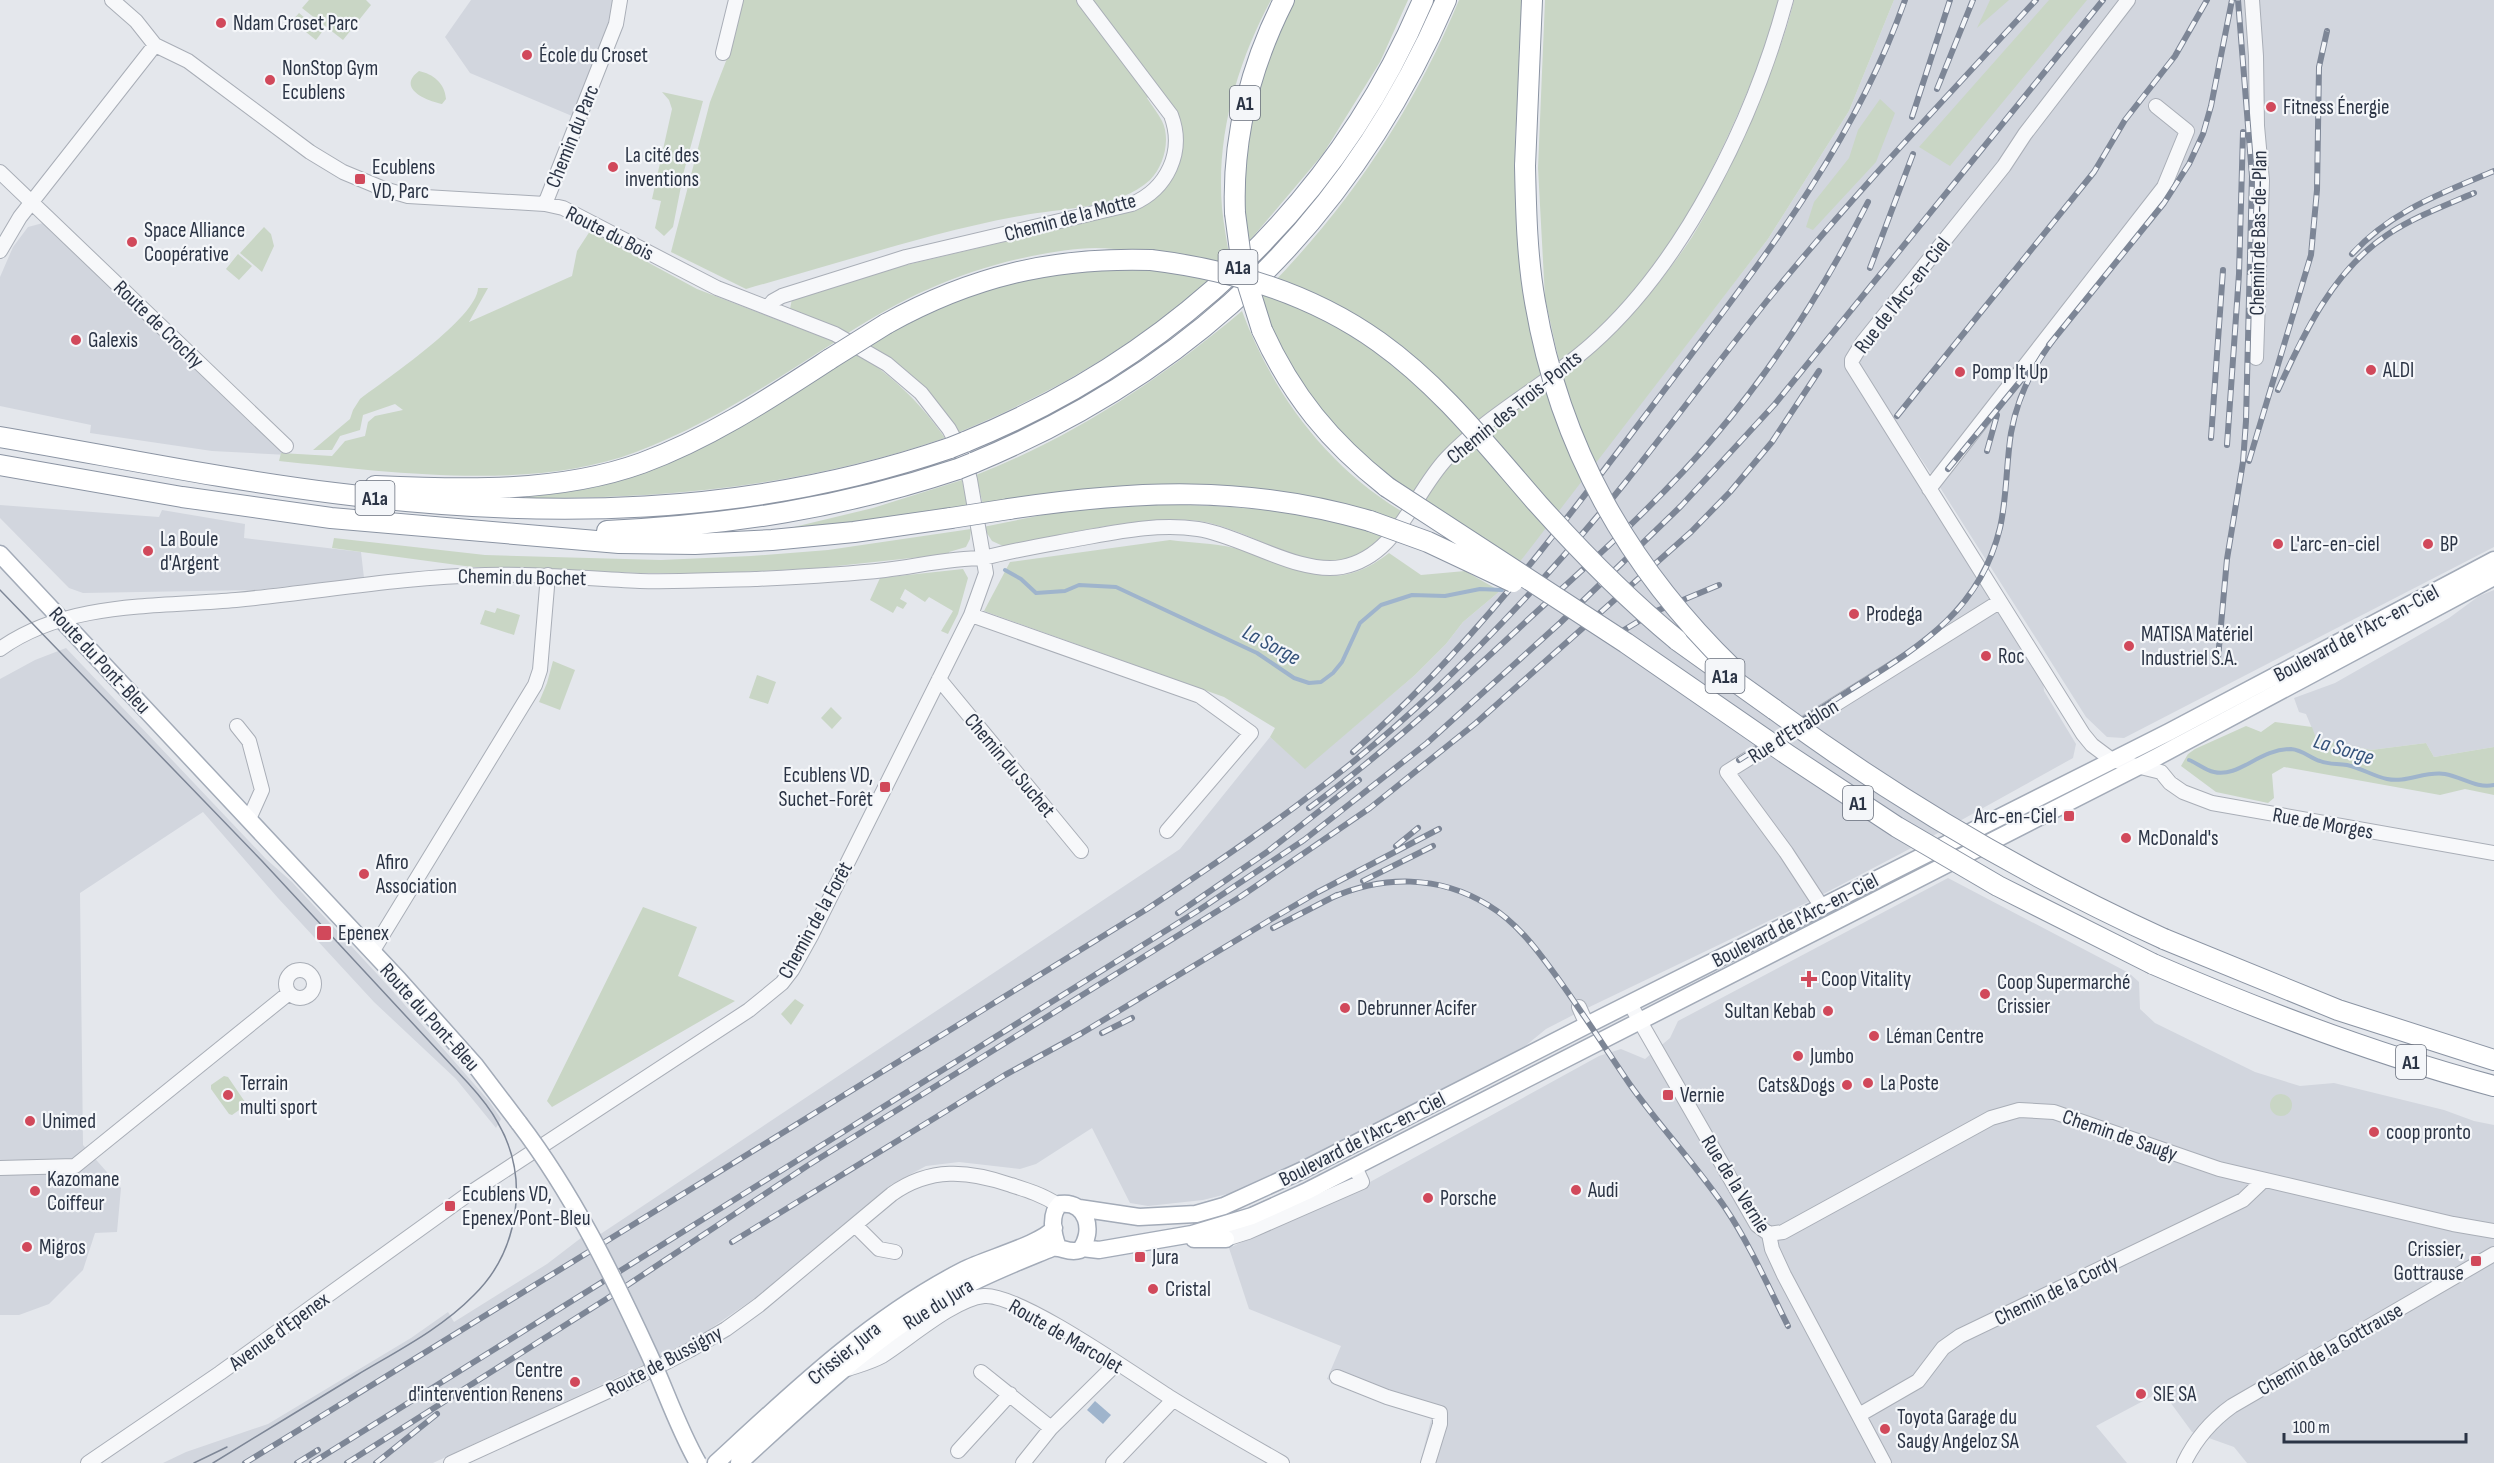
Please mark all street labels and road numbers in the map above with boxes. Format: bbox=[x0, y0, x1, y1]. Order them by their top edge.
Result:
street label: Chemin du Parc bbox=[540, 81, 604, 191]
road number: A1 bbox=[1230, 86, 1260, 120]
street label: Chemin de Bas-de-Plan bbox=[2245, 150, 2272, 316]
street label: Chemin de la Motte bbox=[1001, 188, 1139, 247]
street label: Route du Bois bbox=[562, 201, 658, 266]
street label: Rue de l'Arc-en-Ciel bbox=[1849, 232, 1956, 358]
road number: A1a bbox=[1218, 250, 1258, 284]
street label: Route de Crochy bbox=[108, 275, 209, 373]
street label: Chemin des Trois-Ponts bbox=[1442, 345, 1587, 469]
road number: A1a bbox=[356, 481, 394, 515]
street label: Chemin du Bochet bbox=[458, 564, 586, 591]
street label: Boulevard de l'Arc-en-Ciel bbox=[2269, 579, 2443, 687]
street label: Route du Pont-Bleu bbox=[44, 602, 156, 719]
road number: A1a bbox=[1706, 659, 1744, 693]
street label: Rue d'Etrablon bbox=[1744, 694, 1843, 769]
street label: Chemin du Suchet bbox=[959, 708, 1060, 822]
road number: A1 bbox=[1843, 786, 1873, 820]
street label: Rue de Morges bbox=[2271, 802, 2375, 845]
street label: Chemin de la Forêt bbox=[773, 857, 858, 983]
street label: Boulevard de l'Arc-en-Ciel bbox=[1708, 868, 1883, 973]
street label: Route du Pont-Bleu bbox=[374, 958, 485, 1077]
road number: A1 bbox=[2396, 1045, 2426, 1079]
street label: Boulevard de l'Arc-en-Ciel bbox=[1275, 1087, 1450, 1192]
street label: Chemin de Saugy bbox=[2059, 1104, 2181, 1167]
street label: Rue de la Vernie bbox=[1696, 1131, 1776, 1238]
street label: Chemin de la Cordy bbox=[1990, 1250, 2122, 1331]
street label: Rue du Jura bbox=[899, 1273, 978, 1336]
street label: Avenue d'Epenex bbox=[224, 1287, 334, 1377]
street label: Route de Marcolet bbox=[1004, 1294, 1127, 1379]
street label: Chemin de la Gottrause bbox=[2253, 1298, 2407, 1401]
street label: Crissier, Jura bbox=[803, 1316, 886, 1390]
street label: Route de Bussigny bbox=[602, 1320, 727, 1402]

